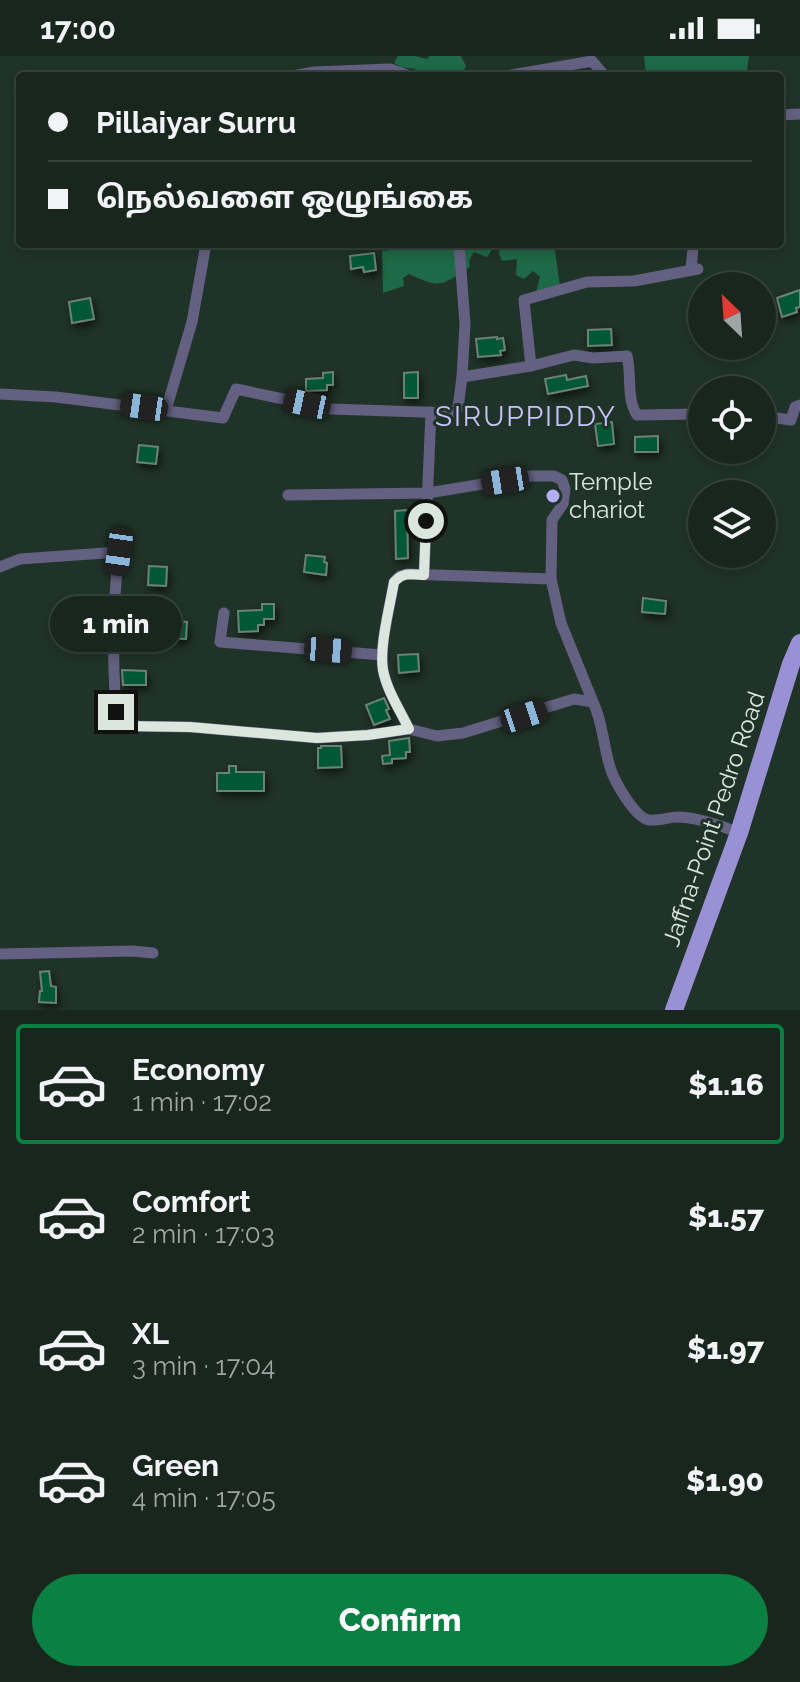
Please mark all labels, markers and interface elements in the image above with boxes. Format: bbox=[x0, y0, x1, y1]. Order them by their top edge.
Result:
text: 17:00 bbox=[40, 11, 116, 46]
text: Pillaiyar Surru bbox=[96, 105, 296, 140]
text: நெல்வளை ஒழுங்கை bbox=[96, 180, 473, 215]
north arrow bbox=[688, 272, 776, 360]
map controls bbox=[688, 272, 776, 568]
button: locate bbox=[688, 376, 776, 464]
car bbox=[281, 387, 333, 421]
car bbox=[119, 392, 169, 422]
district label: SIRUPPIDDY bbox=[435, 400, 617, 433]
car bbox=[479, 465, 531, 497]
place label: Temple chariot bbox=[569, 467, 653, 524]
button: layers bbox=[688, 480, 776, 568]
marker: Temple chariot bbox=[544, 487, 562, 505]
route start bbox=[408, 503, 444, 539]
car bbox=[104, 527, 134, 577]
callout: 1 min bbox=[50, 596, 182, 652]
text: 1 min bbox=[83, 609, 149, 639]
car bbox=[303, 636, 353, 664]
street label: Jaffna-Point Pedro Road bbox=[656, 688, 771, 950]
route end bbox=[98, 694, 134, 730]
car bbox=[497, 697, 551, 735]
icon: car bbox=[36, 1048, 108, 1120]
text: Economy bbox=[132, 1052, 265, 1087]
text: $1.16 bbox=[688, 1067, 764, 1102]
text: 1 min · 17:02 bbox=[132, 1087, 272, 1117]
icon: car bbox=[36, 1180, 108, 1252]
text: Comfort bbox=[132, 1184, 251, 1219]
text: $1.57 bbox=[688, 1199, 764, 1234]
text: 2 min · 17:03 bbox=[132, 1219, 275, 1249]
icon: car bbox=[36, 1312, 108, 1384]
text: XL bbox=[132, 1316, 169, 1351]
text: $1.97 bbox=[687, 1331, 764, 1366]
text: 3 min · 17:04 bbox=[132, 1351, 275, 1381]
icon: car bbox=[36, 1444, 108, 1516]
text: Green bbox=[132, 1448, 219, 1483]
text: $1.90 bbox=[686, 1463, 764, 1498]
text: 4 min · 17:05 bbox=[132, 1483, 276, 1513]
button: Confirm bbox=[32, 1574, 768, 1666]

